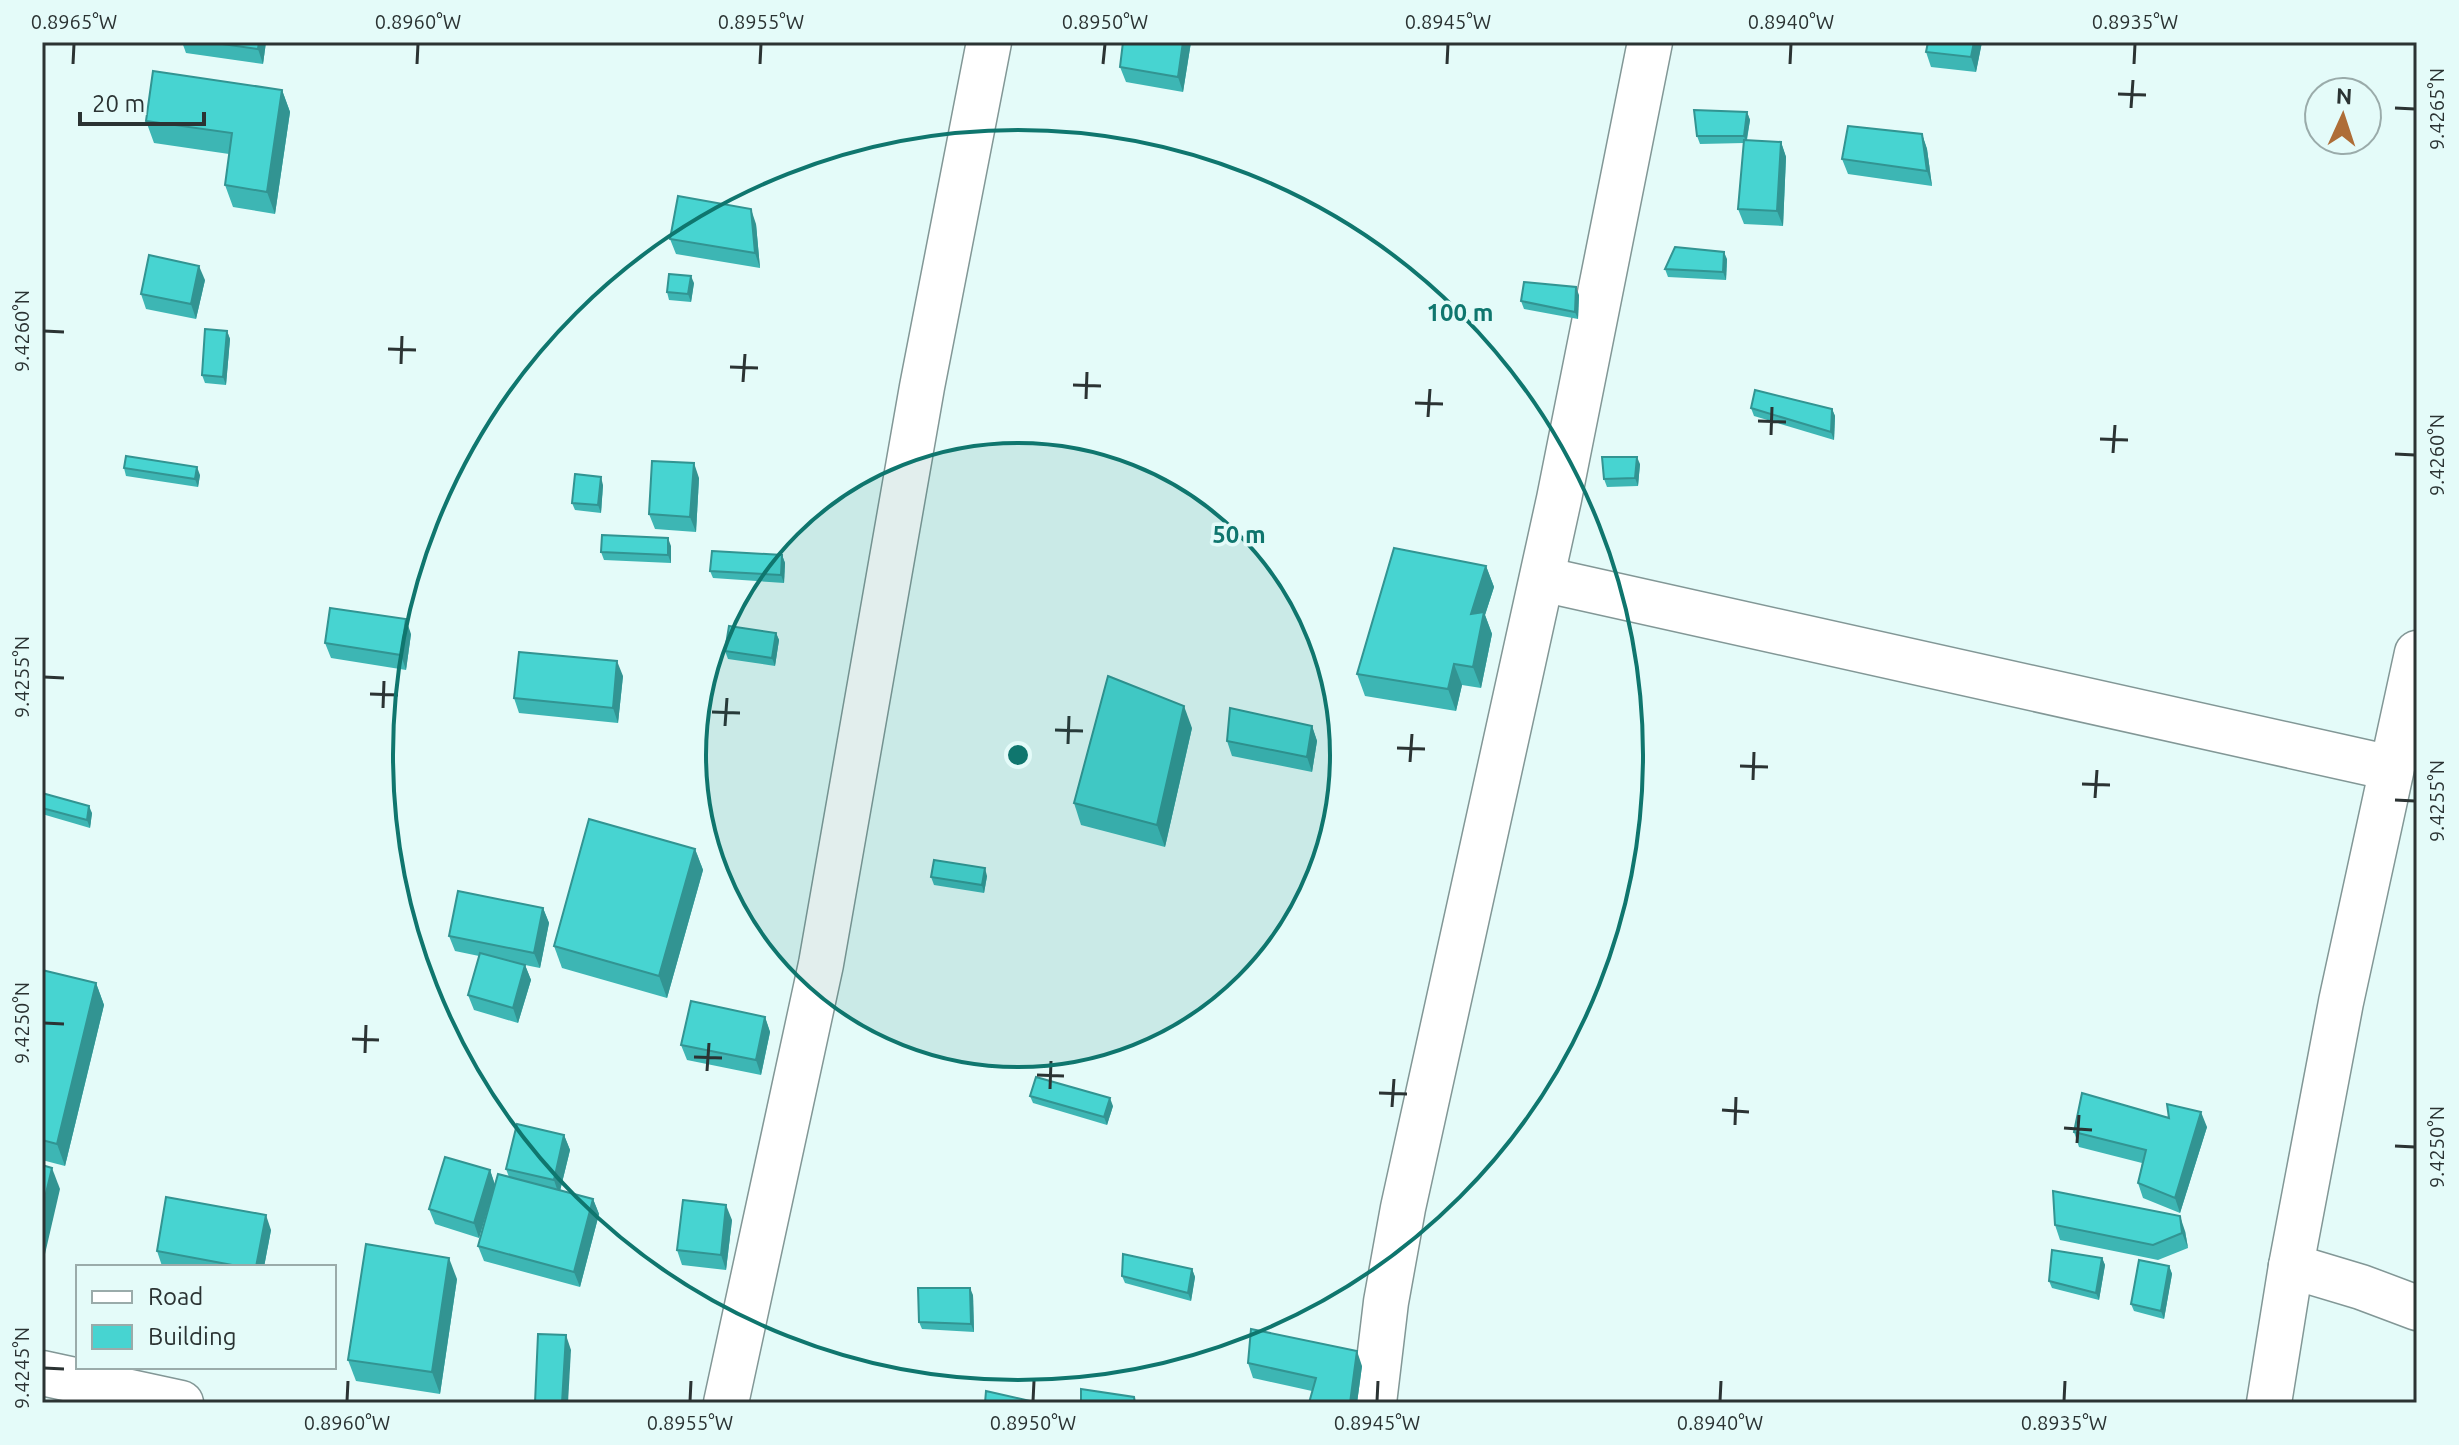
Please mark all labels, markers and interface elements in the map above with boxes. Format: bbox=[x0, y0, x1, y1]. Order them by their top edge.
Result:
text: 0.8965°W bbox=[31, 10, 117, 33]
text: 0.8960°W bbox=[375, 10, 461, 33]
text: 0.8955°W bbox=[718, 10, 804, 33]
text: 0.8950°W bbox=[1062, 10, 1148, 33]
text: 0.8945°W bbox=[1405, 10, 1491, 33]
text: 0.8940°W bbox=[1748, 10, 1834, 33]
text: 0.8935°W bbox=[2092, 10, 2178, 33]
text: 9.4265°N bbox=[2425, 68, 2448, 150]
scale bar bbox=[80, 76, 204, 126]
north arrow bbox=[2303, 76, 2383, 156]
text: N bbox=[2335, 83, 2353, 108]
text: 20 m bbox=[92, 90, 145, 117]
text: 9.4260°N bbox=[10, 290, 33, 372]
text: 100 m bbox=[1427, 299, 1493, 326]
text: 9.4260°N bbox=[2425, 414, 2448, 496]
text: 50 m bbox=[1212, 521, 1266, 548]
text: 9.4255°N bbox=[10, 636, 33, 718]
centre of rings bbox=[1004, 741, 1032, 769]
text: 9.4255°N bbox=[2425, 760, 2448, 842]
text: 9.4250°N bbox=[10, 982, 33, 1064]
text: 9.4250°N bbox=[2425, 1106, 2448, 1188]
legend bbox=[76, 1265, 336, 1369]
text: Road bbox=[148, 1283, 203, 1310]
text: Building bbox=[148, 1323, 236, 1350]
text: 9.4245°N bbox=[10, 1327, 33, 1409]
text: 0.8960°W bbox=[304, 1411, 390, 1434]
text: 0.8955°W bbox=[647, 1411, 733, 1434]
text: 0.8950°W bbox=[990, 1411, 1076, 1434]
text: 0.8945°W bbox=[1334, 1411, 1420, 1434]
text: 0.8940°W bbox=[1677, 1411, 1763, 1434]
text: 0.8935°W bbox=[2021, 1411, 2107, 1434]

